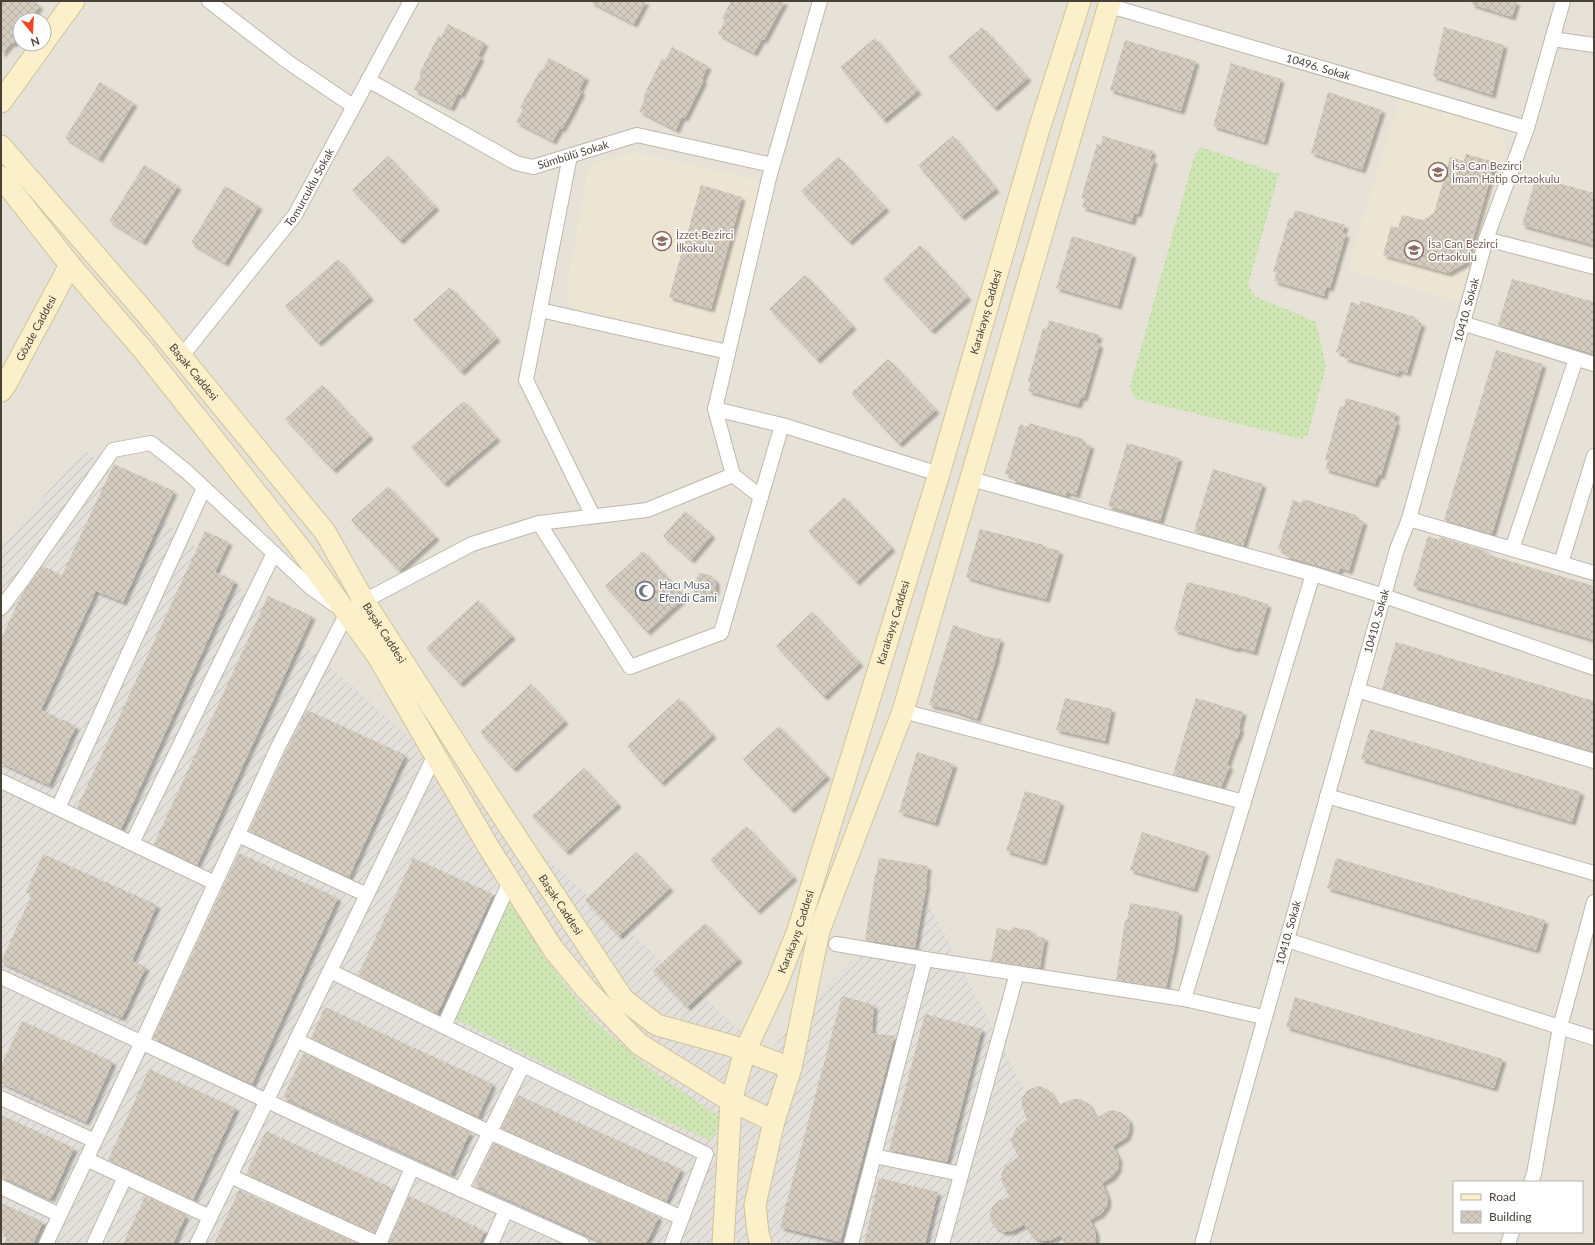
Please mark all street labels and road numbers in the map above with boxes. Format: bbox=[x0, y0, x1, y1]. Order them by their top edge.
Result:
street label: 10496. Sokak bbox=[1285, 51, 1352, 82]
street label: Sümbülü Sokak bbox=[536, 137, 610, 171]
street label: Tomurcuklu Sokak bbox=[281, 146, 336, 229]
street label: Karakayış Caddesi bbox=[967, 268, 1004, 356]
street label: 10410. Sokak bbox=[1451, 276, 1481, 343]
street label: Gözde Caddesi bbox=[13, 293, 59, 363]
street label: Başak Caddesi bbox=[167, 341, 221, 403]
street label: Karakayış Caddesi bbox=[873, 579, 912, 666]
street label: 10410. Sokak bbox=[1361, 587, 1391, 655]
street label: Başak Caddesi bbox=[361, 600, 409, 666]
street label: Başak Caddesi bbox=[537, 872, 586, 937]
street label: Karakayış Caddesi bbox=[775, 888, 816, 975]
street label: 10410. Sokak bbox=[1272, 899, 1303, 966]

